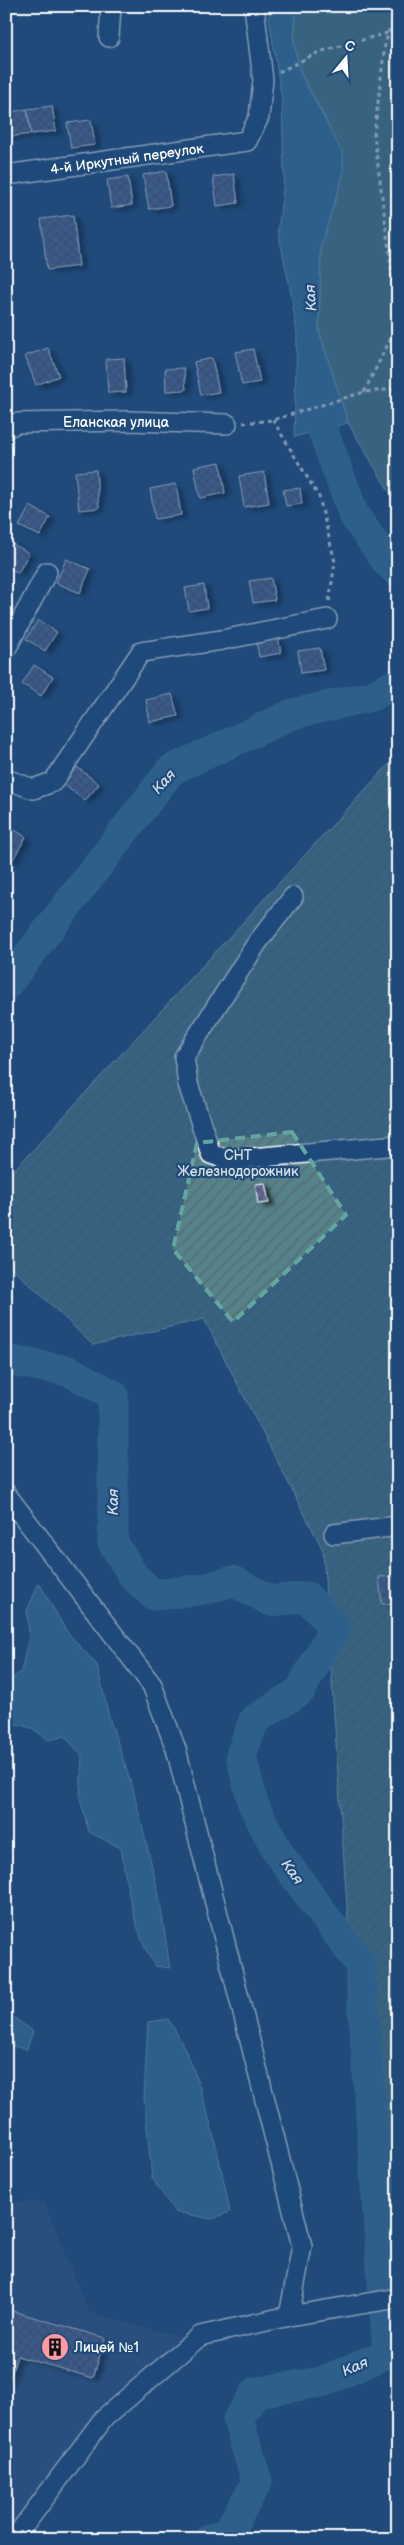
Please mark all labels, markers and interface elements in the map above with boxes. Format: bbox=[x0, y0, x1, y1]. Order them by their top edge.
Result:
north arrow bbox=[322, 32, 372, 82]
text: С bbox=[343, 37, 357, 56]
street label: 4-й Иркутный переулок bbox=[49, 140, 205, 178]
water label: Кая bbox=[301, 283, 321, 312]
street label: Еланская улица bbox=[63, 414, 170, 431]
water label: Кая bbox=[148, 765, 181, 798]
park label: СНТ Железнодорожник bbox=[177, 1147, 299, 1180]
water label: Кая bbox=[104, 1488, 123, 1515]
water label: Кая bbox=[276, 1856, 308, 1889]
building icon: Лицей №1 bbox=[40, 2332, 70, 2362]
place label: Лицей №1 bbox=[73, 2339, 139, 2356]
water label: Кая bbox=[339, 2353, 372, 2381]

